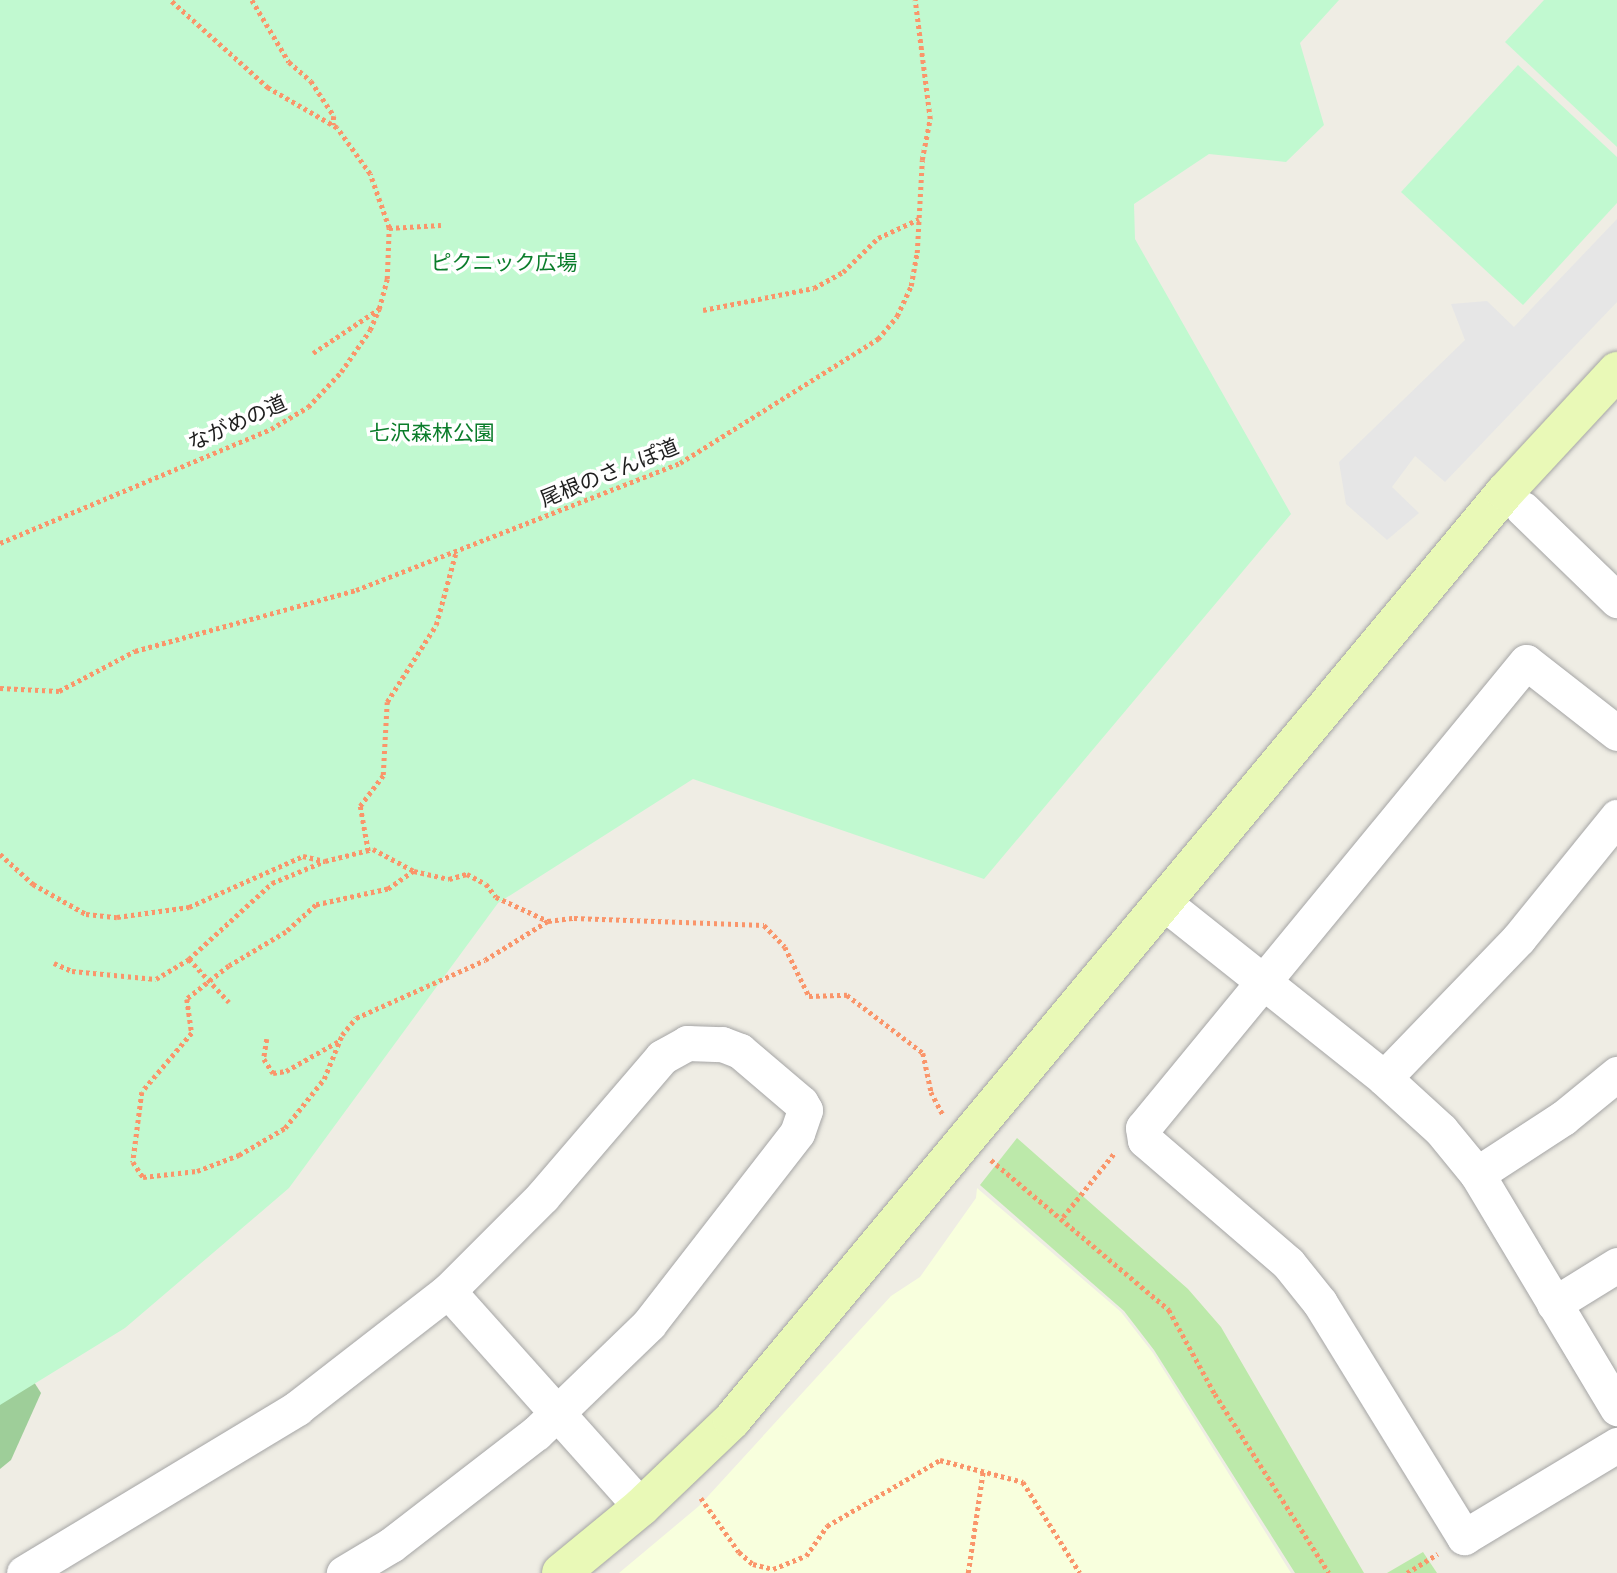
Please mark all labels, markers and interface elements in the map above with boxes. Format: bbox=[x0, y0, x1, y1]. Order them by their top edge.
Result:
park label: ピクニック広場 bbox=[431, 249, 577, 275]
street label: ながめの道 bbox=[184, 389, 290, 455]
park label: 七沢森林公園 bbox=[369, 419, 495, 445]
street label: 尾根のさんぽ道 bbox=[536, 433, 682, 511]

